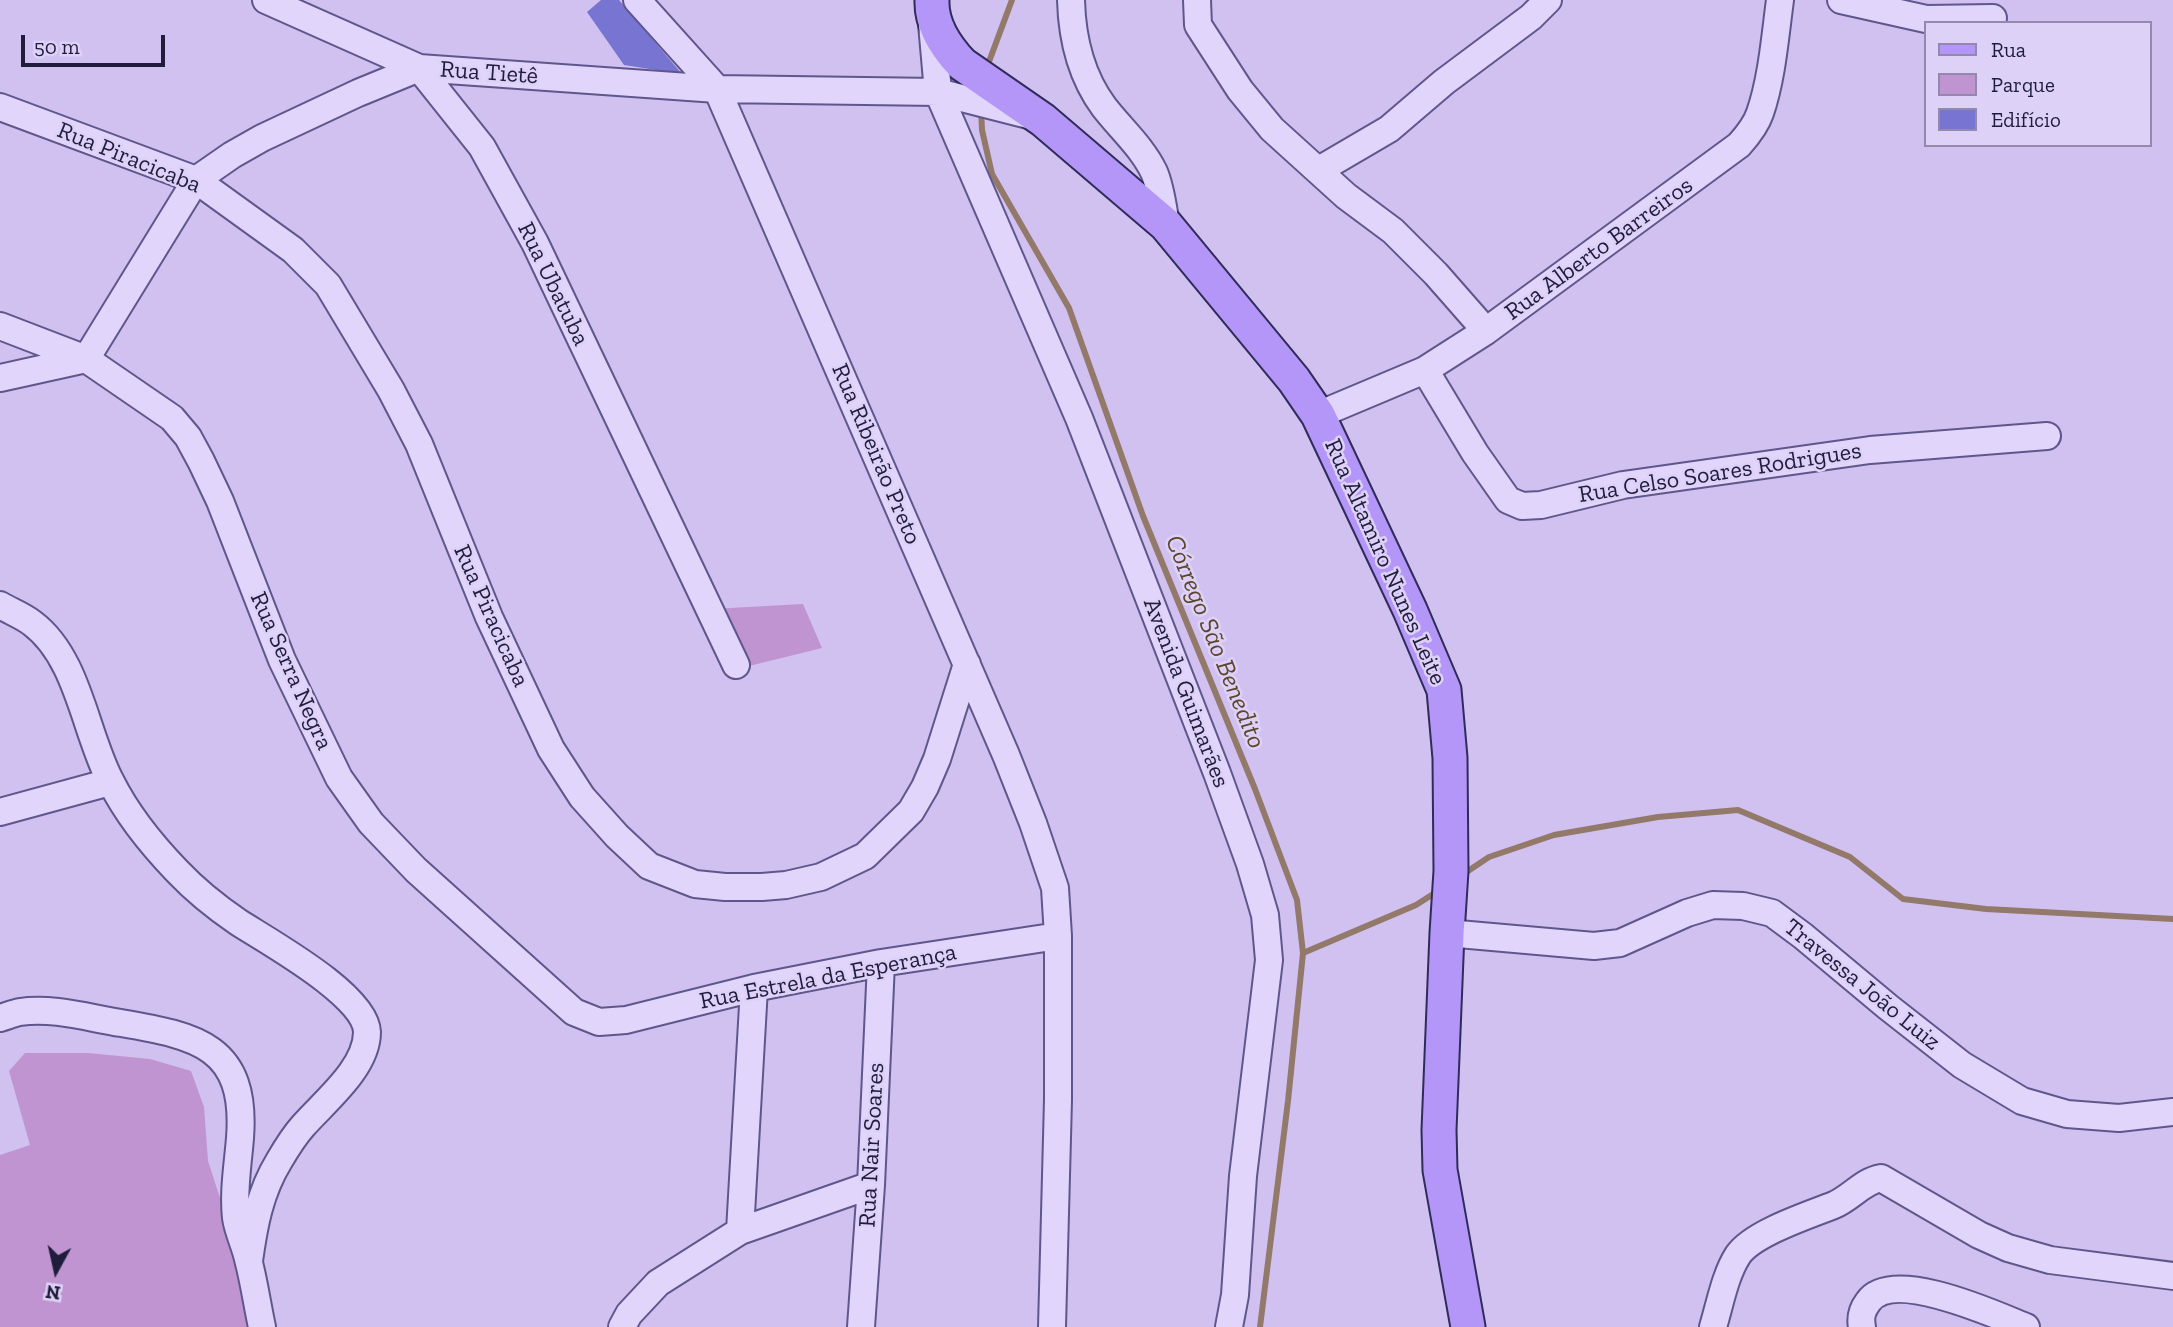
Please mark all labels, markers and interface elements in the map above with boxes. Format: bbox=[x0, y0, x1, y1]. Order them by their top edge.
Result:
scale bar bbox=[24, 21, 168, 65]
legend bbox=[1924, 21, 2152, 147]
text: 50 m bbox=[34, 34, 80, 59]
text: Rua bbox=[1991, 37, 2026, 62]
street label: Rua Tietê bbox=[439, 55, 539, 91]
text: Parque bbox=[1991, 72, 2055, 97]
text: Edifício bbox=[1991, 107, 2061, 132]
street label: Rua Piracicaba bbox=[53, 116, 205, 200]
street label: Rua Alberto Barreiros bbox=[1499, 171, 1699, 327]
street label: Rua Ubatuba bbox=[511, 218, 595, 350]
street label: Rua Ribeirão Preto bbox=[825, 359, 927, 549]
street label: Rua Altamiro Nunes Leite bbox=[1318, 435, 1452, 689]
street label: Rua Celso Soares Rodrigues bbox=[1577, 436, 1863, 510]
water label: Córrego São Benedito bbox=[1158, 531, 1272, 753]
street label: Rua Piracicaba bbox=[447, 541, 535, 691]
street label: Rua Serra Negra bbox=[243, 588, 339, 754]
street label: Avenida Guimarães bbox=[1137, 594, 1235, 792]
street label: Travessa João Luiz bbox=[1778, 913, 1946, 1057]
street label: Rua Estrela da Esperança bbox=[697, 938, 959, 1016]
street label: Rua Nair Soares bbox=[853, 1062, 891, 1228]
north arrow bbox=[21, 1236, 91, 1306]
text: N bbox=[44, 1280, 62, 1305]

